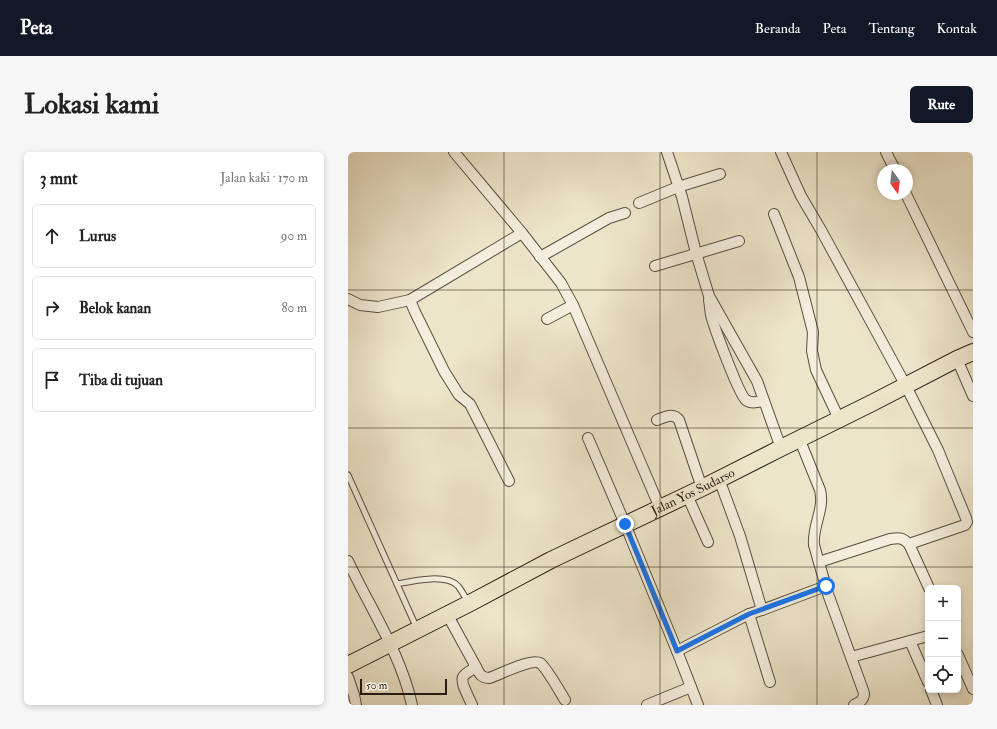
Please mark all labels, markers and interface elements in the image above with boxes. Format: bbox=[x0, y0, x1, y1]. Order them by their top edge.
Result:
text: Peta bbox=[20, 16, 53, 40]
text: Beranda bbox=[755, 20, 801, 37]
text: Peta bbox=[823, 20, 847, 37]
text: Tentang bbox=[869, 20, 915, 37]
text: Kontak bbox=[937, 20, 977, 37]
button: Rute bbox=[910, 86, 973, 123]
text: Lokasi kami bbox=[24, 87, 159, 122]
north arrow bbox=[877, 164, 913, 200]
text: 3 mnt bbox=[40, 168, 77, 189]
text: Jalan kaki · 170 m bbox=[220, 170, 308, 186]
icon: ahead bbox=[41, 225, 63, 247]
text: Lurus bbox=[79, 227, 116, 246]
text: 90 m bbox=[281, 228, 307, 244]
icon: right bbox=[41, 297, 63, 319]
text: Belok kanan bbox=[79, 299, 151, 318]
text: 80 m bbox=[281, 300, 307, 316]
icon: arrive bbox=[41, 369, 63, 391]
text: Tiba di tujuan bbox=[79, 371, 163, 390]
street label: Jalan Yos Sudarso bbox=[648, 465, 737, 519]
route end bbox=[616, 515, 634, 533]
route start bbox=[817, 577, 835, 595]
map controls bbox=[925, 585, 961, 693]
button: + bbox=[925, 585, 961, 621]
button: − bbox=[925, 621, 961, 657]
button: locate bbox=[925, 657, 961, 693]
scale bar bbox=[360, 677, 447, 696]
text: 50 m bbox=[366, 679, 387, 692]

